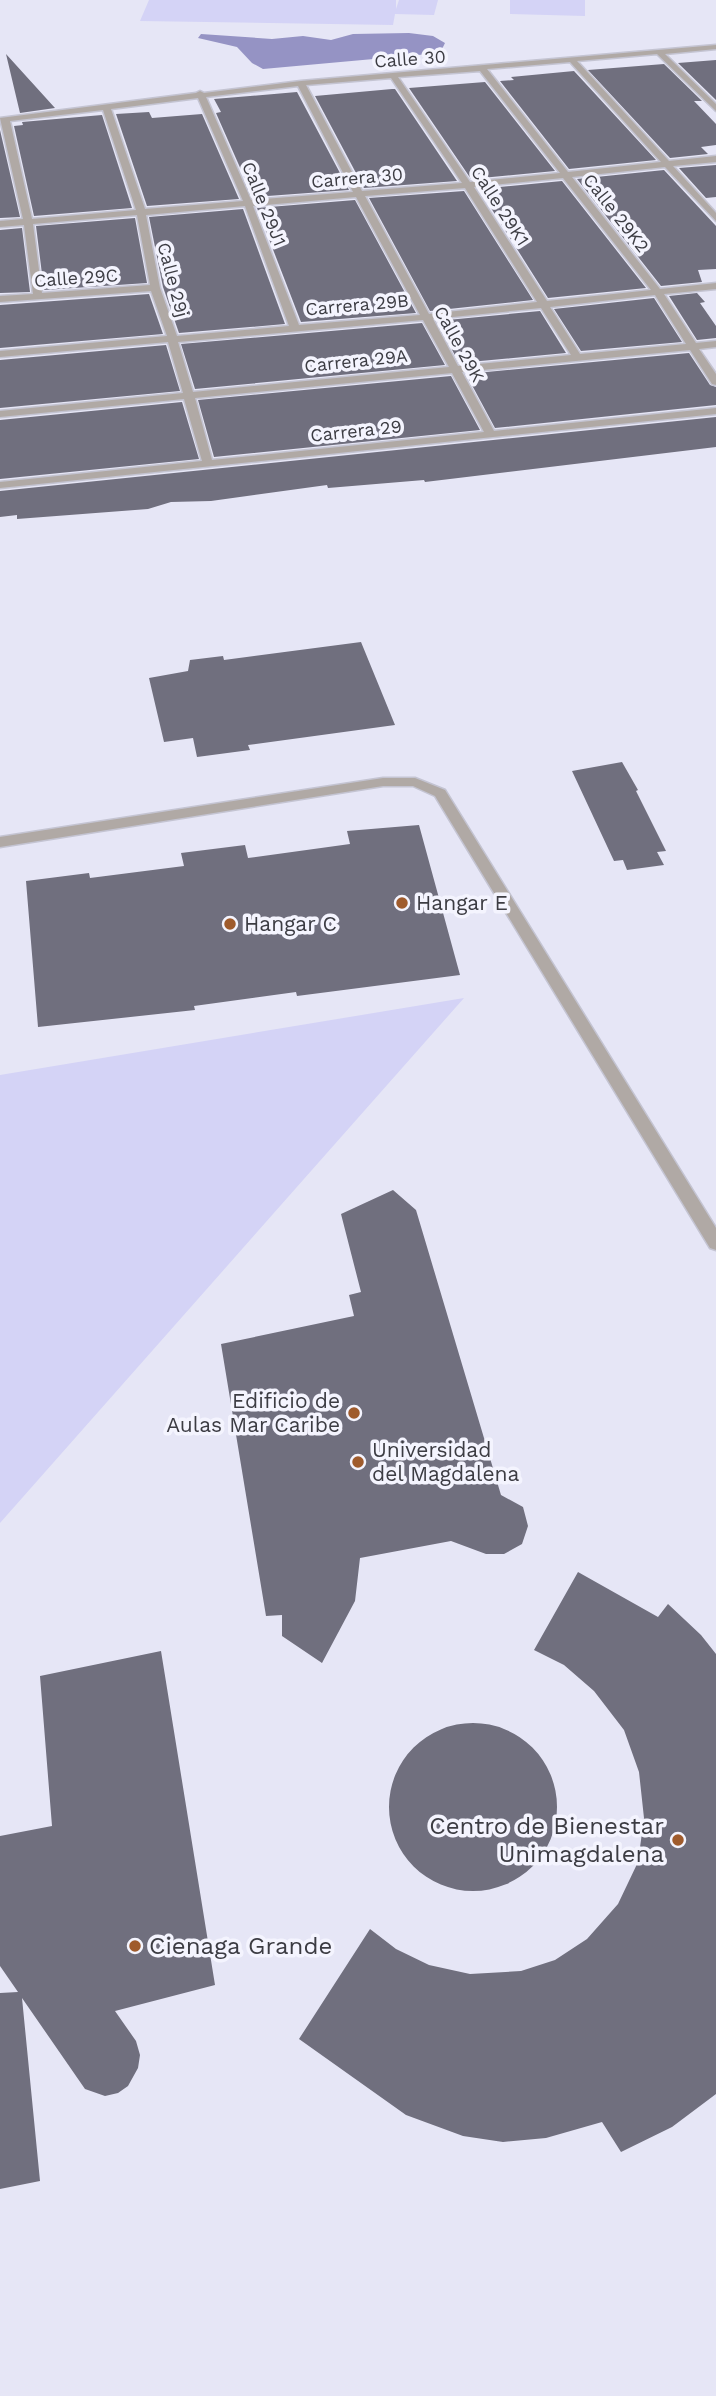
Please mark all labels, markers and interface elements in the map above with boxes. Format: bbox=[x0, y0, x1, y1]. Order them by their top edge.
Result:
street label: Calle 30 bbox=[373, 46, 446, 71]
street label: Calle 29J1 bbox=[238, 159, 291, 249]
street label: Calle 29K1 bbox=[467, 162, 534, 249]
street label: Carrera 30 bbox=[310, 163, 404, 192]
street label: Calle 29K2 bbox=[579, 169, 654, 256]
street label: Calle 29j bbox=[153, 240, 194, 320]
street label: Calle 29C bbox=[33, 264, 119, 291]
street label: Carrera 29B bbox=[304, 290, 410, 319]
street label: Calle 29K bbox=[430, 302, 489, 386]
street label: Carrera 29A bbox=[303, 345, 409, 376]
street label: Carrera 29 bbox=[309, 415, 403, 446]
place label: Hangar E bbox=[416, 890, 508, 915]
marker: Hangar E bbox=[394, 895, 410, 911]
place label: Hangar C bbox=[244, 911, 337, 936]
marker: Hangar C bbox=[222, 916, 238, 932]
place label: Edificio de Aulas Mar Caribe bbox=[166, 1388, 340, 1437]
marker: Edificio de Aulas Mar Caribe bbox=[346, 1405, 362, 1421]
place label: Universidad del Magdalena bbox=[372, 1437, 520, 1486]
marker: Universidad del Magdalena bbox=[350, 1454, 366, 1470]
place label: Centro de Bienestar Unimagdalena bbox=[429, 1812, 664, 1868]
marker: Centro de Bienestar Unimagdalena bbox=[670, 1832, 686, 1848]
place label: Cienaga Grande bbox=[149, 1932, 332, 1960]
marker: Cienaga Grande bbox=[127, 1938, 143, 1954]

